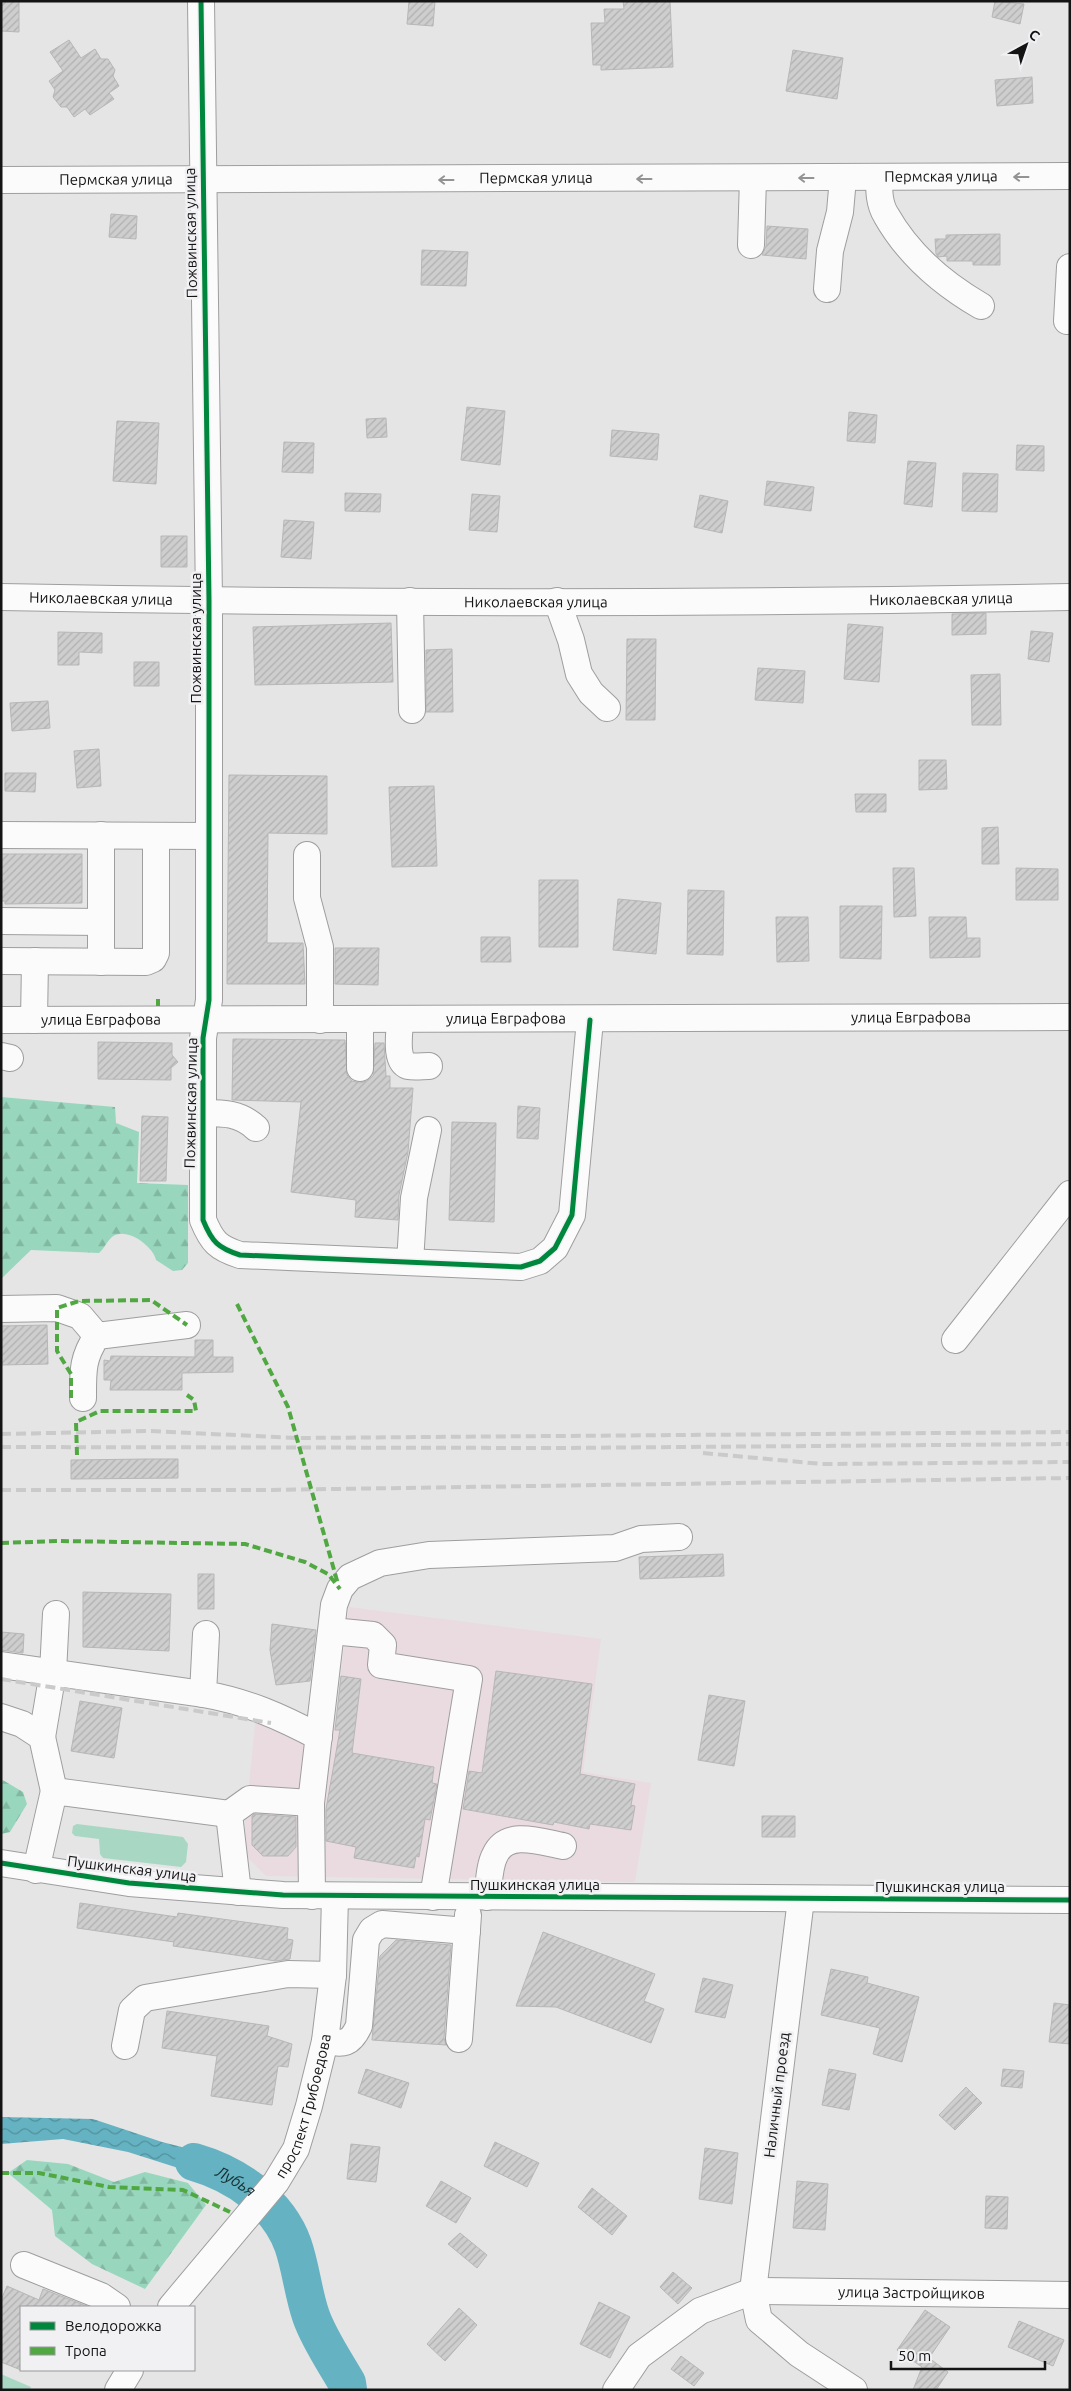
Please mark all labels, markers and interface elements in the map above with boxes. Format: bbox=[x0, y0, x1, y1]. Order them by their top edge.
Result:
north arrow bbox=[1001, 20, 1051, 70]
text: С bbox=[1026, 26, 1043, 44]
street label: Пожвинская улица bbox=[181, 167, 200, 299]
street label: Пермская улица bbox=[884, 167, 998, 185]
street label: Пермская улица bbox=[479, 169, 593, 186]
street label: Пермская улица bbox=[59, 170, 173, 188]
one-way arrow bbox=[1013, 172, 1030, 182]
one-way arrow bbox=[798, 173, 814, 183]
one-way arrow bbox=[636, 174, 652, 183]
one-way arrow bbox=[438, 175, 454, 185]
street label: Пожвинская улица bbox=[187, 573, 204, 703]
street label: Николаевская улица bbox=[29, 589, 173, 608]
street label: Николаевская улица bbox=[869, 589, 1013, 608]
street label: Николаевская улица bbox=[464, 593, 608, 610]
street label: улица Евграфова bbox=[851, 1008, 971, 1026]
street label: улица Евграфова bbox=[446, 1009, 566, 1027]
street label: улица Евграфова bbox=[41, 1011, 161, 1028]
street label: Пожвинская улица bbox=[181, 1037, 200, 1169]
street label: Пушкинская улица bbox=[66, 1852, 198, 1885]
street label: Пушкинская улица bbox=[470, 1876, 600, 1893]
street label: Пушкинская улица bbox=[875, 1878, 1005, 1895]
street label: Наличный проезд bbox=[760, 2031, 793, 2159]
street label: проспект Грибоедова bbox=[271, 2033, 334, 2181]
water label: Лубья bbox=[212, 2162, 259, 2200]
street label: улица Застройщиков bbox=[838, 2283, 985, 2302]
legend bbox=[20, 2306, 195, 2371]
text: Велодорожка bbox=[65, 2317, 162, 2334]
scale bar bbox=[891, 2338, 1045, 2370]
text: Тропа bbox=[65, 2342, 107, 2359]
text: 50 m bbox=[898, 2347, 931, 2364]

